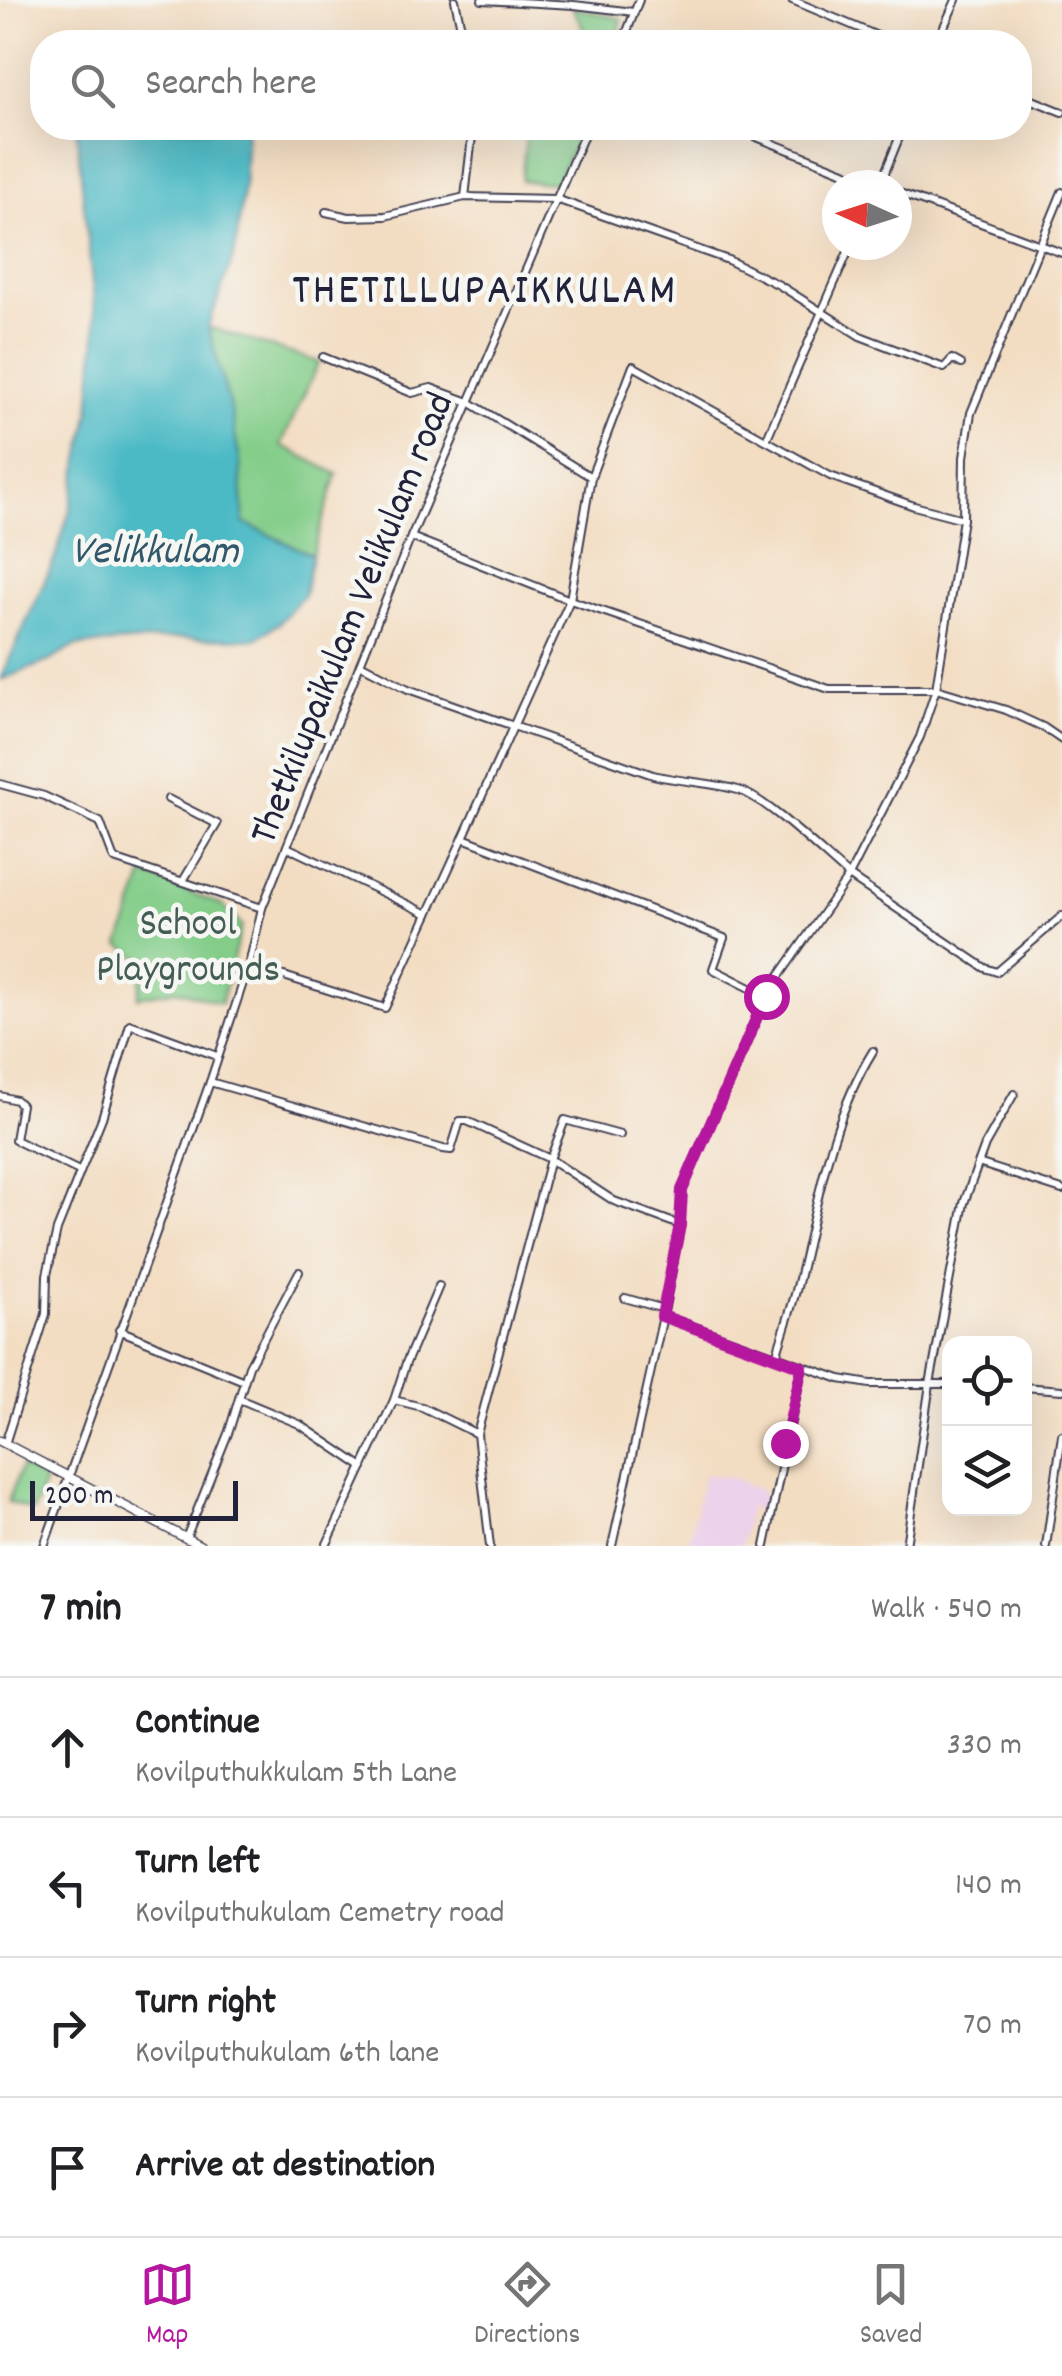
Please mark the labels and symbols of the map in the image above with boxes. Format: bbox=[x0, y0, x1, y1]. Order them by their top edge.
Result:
north arrow bbox=[822, 170, 912, 260]
district label: THETILLUPAIKKULAM bbox=[292, 261, 678, 325]
street label: Thetkilupaikulam Velikulam road bbox=[238, 385, 472, 854]
water label: Velikkulam bbox=[71, 524, 240, 584]
park label: School Playgrounds bbox=[96, 898, 280, 1001]
route start bbox=[744, 974, 790, 1020]
route end bbox=[763, 1421, 809, 1467]
scale bar bbox=[30, 1476, 238, 1520]

